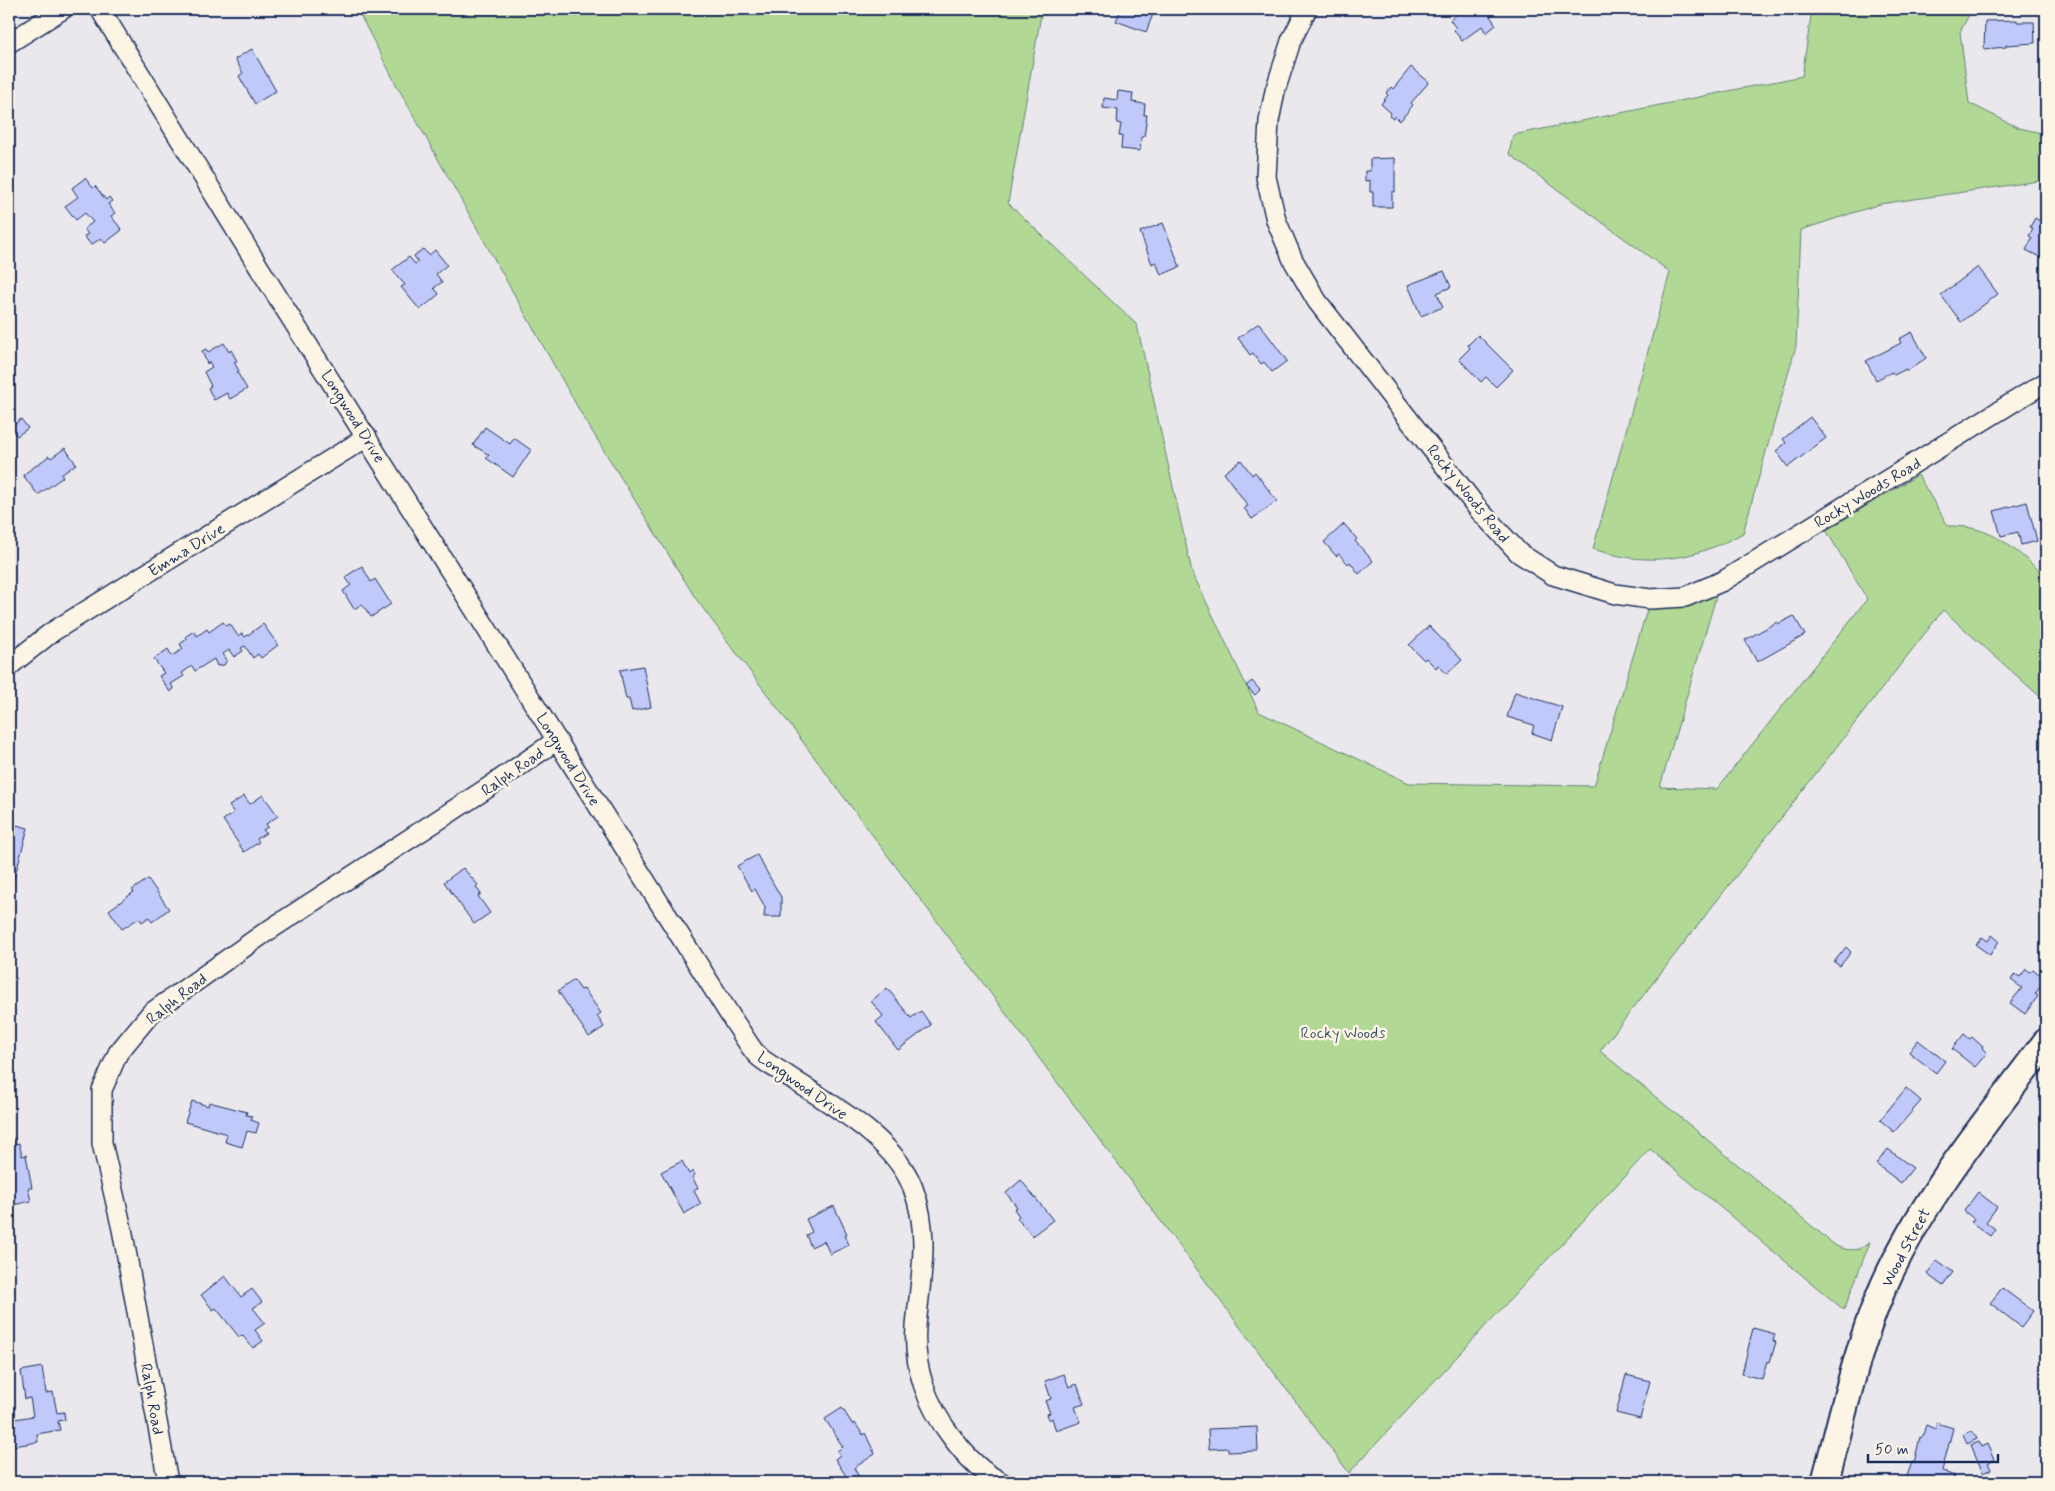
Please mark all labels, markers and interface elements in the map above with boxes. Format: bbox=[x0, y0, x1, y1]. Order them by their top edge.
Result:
street label: Longwood Drive bbox=[315, 366, 390, 468]
street label: Rocky Woods Road bbox=[1422, 440, 1514, 548]
street label: Rocky Woods Road bbox=[1810, 453, 1925, 533]
street label: Emma Drive bbox=[145, 518, 229, 582]
street label: Longwood Drive bbox=[530, 709, 605, 811]
street label: Ralph Road bbox=[477, 743, 548, 801]
street label: Ralph Road bbox=[142, 969, 212, 1030]
park label: Rocky Woods bbox=[1301, 1023, 1385, 1044]
street label: Longwood Drive bbox=[752, 1047, 851, 1126]
street label: Wood Street bbox=[1877, 1204, 1936, 1291]
street label: Ralph Road bbox=[135, 1362, 168, 1437]
scale bar bbox=[1868, 1431, 1998, 1463]
text: 50 m bbox=[1875, 1440, 1909, 1460]

